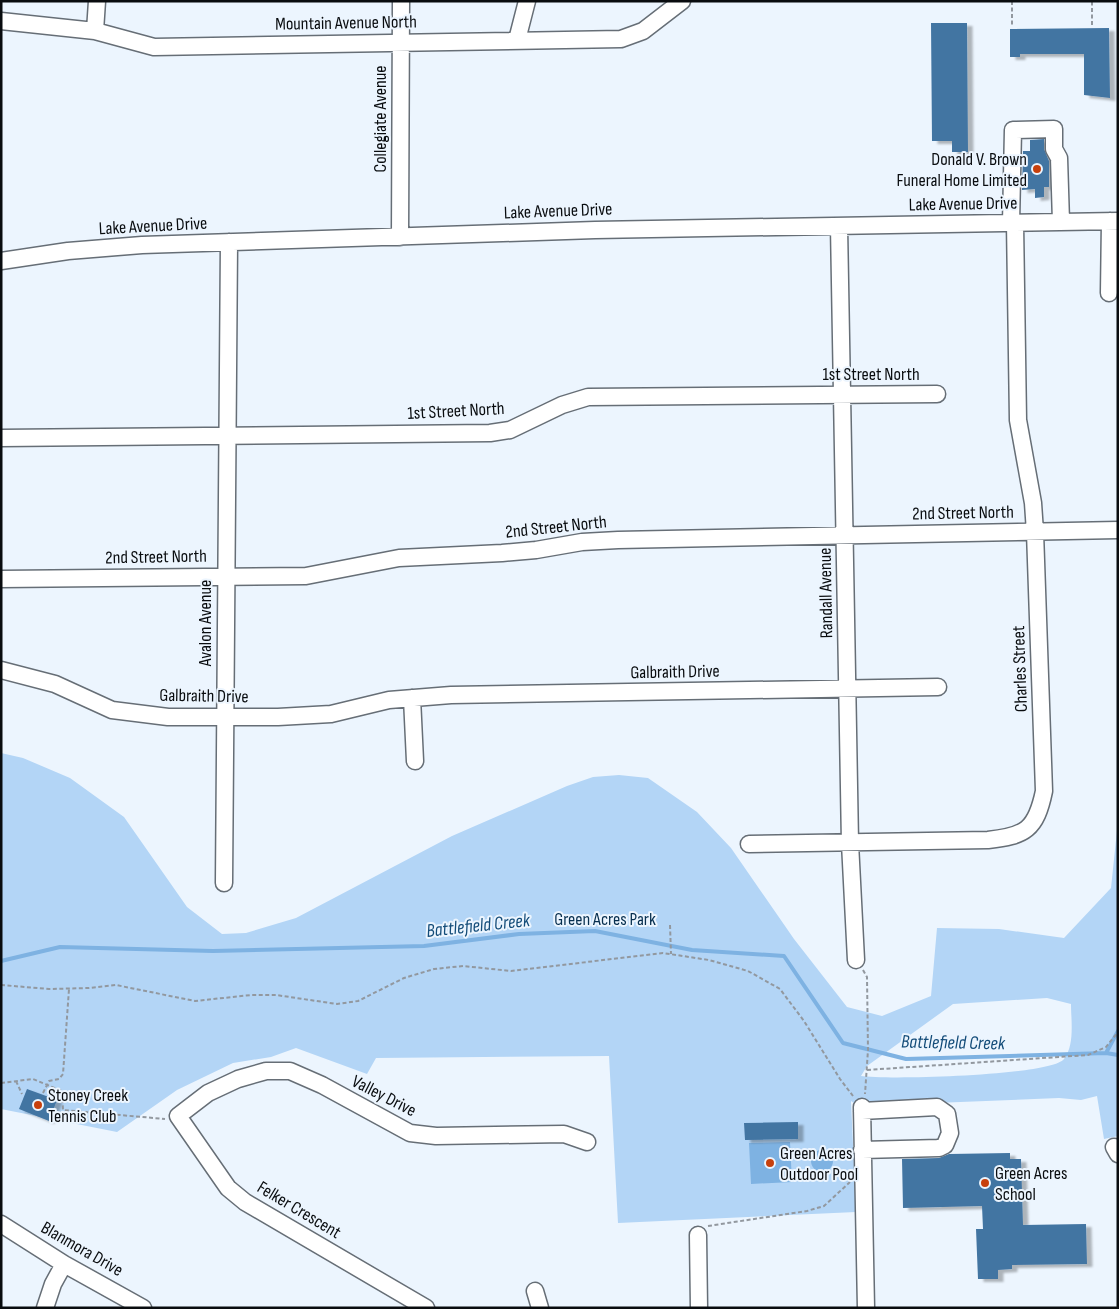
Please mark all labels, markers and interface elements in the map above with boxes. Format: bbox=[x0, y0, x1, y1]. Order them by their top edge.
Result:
street label: Mountain Avenue North bbox=[275, 11, 417, 35]
street label: Collegiate Avenue bbox=[370, 66, 391, 172]
place label: Donald V. Brown Funeral Home Limited bbox=[896, 149, 1027, 191]
marker: Donald V. Brown Funeral Home Limited bbox=[1031, 163, 1043, 175]
street label: Lake Avenue Drive bbox=[909, 193, 1017, 215]
street label: Lake Avenue Drive bbox=[503, 199, 613, 223]
street label: Lake Avenue Drive bbox=[98, 213, 208, 239]
street label: 1st Street North bbox=[822, 364, 920, 385]
street label: 1st Street North bbox=[407, 398, 505, 424]
street label: 2nd Street North bbox=[912, 502, 1014, 524]
street label: 2nd Street North bbox=[504, 511, 608, 543]
street label: 2nd Street North bbox=[105, 546, 207, 568]
street label: Randall Avenue bbox=[815, 547, 837, 639]
street label: Avalon Avenue bbox=[195, 580, 216, 667]
street label: Charles Street bbox=[1008, 625, 1032, 713]
street label: Galbraith Drive bbox=[630, 661, 720, 683]
street label: Galbraith Drive bbox=[159, 685, 249, 707]
water label: Battlefield Creek bbox=[425, 909, 532, 943]
park label: Green Acres Park bbox=[554, 909, 656, 930]
water label: Battlefield Creek bbox=[901, 1031, 1006, 1055]
street label: Valley Drive bbox=[348, 1071, 420, 1121]
place label: Stoney Creek Tennis Club bbox=[48, 1085, 128, 1127]
marker: Stoney Creek Tennis Club bbox=[32, 1099, 44, 1111]
place label: Green Acres Outdoor Pool bbox=[780, 1143, 858, 1185]
marker: Green Acres Outdoor Pool bbox=[764, 1157, 776, 1169]
place label: Green Acres School bbox=[995, 1163, 1068, 1205]
street label: Felker Crescent bbox=[253, 1177, 345, 1243]
marker: Green Acres School bbox=[979, 1177, 991, 1189]
street label: Blanmora Drive bbox=[37, 1217, 127, 1281]

